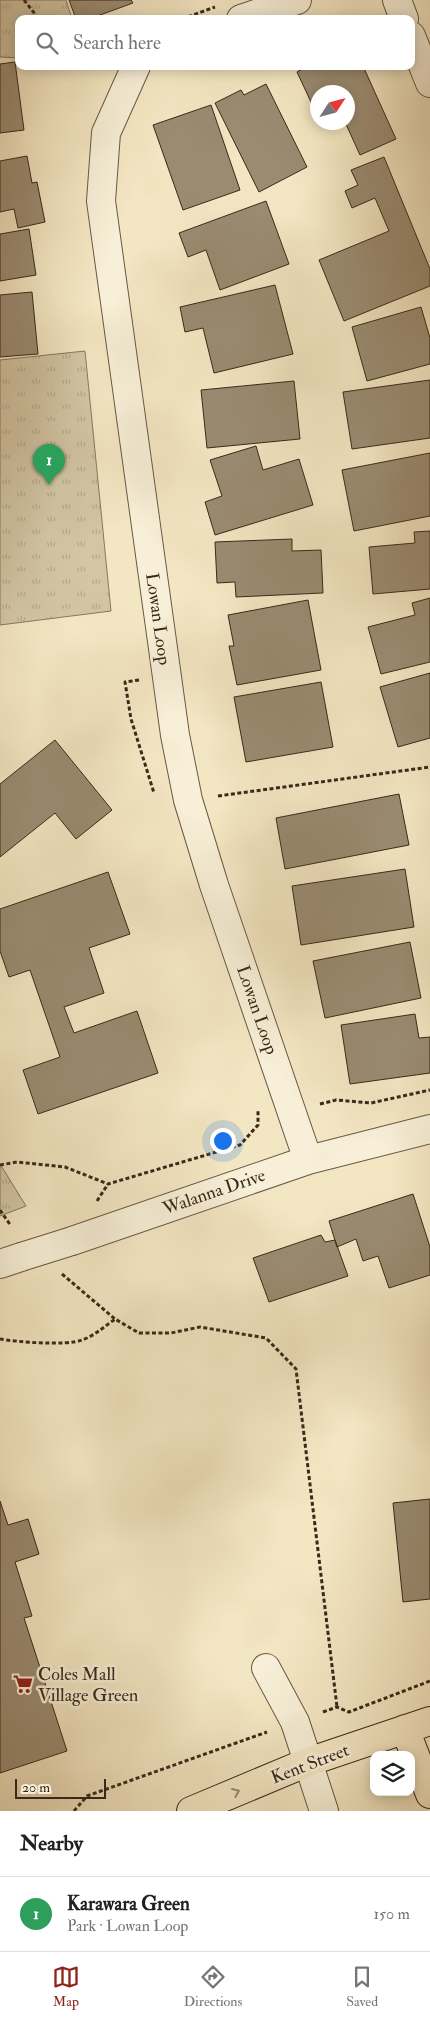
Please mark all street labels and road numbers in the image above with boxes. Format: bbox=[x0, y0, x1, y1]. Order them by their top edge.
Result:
street label: Lowan Loop bbox=[140, 571, 176, 667]
street label: Lowan Loop bbox=[231, 962, 283, 1058]
street label: Walanna Drive bbox=[159, 1164, 269, 1221]
street label: Kent Street bbox=[268, 1739, 353, 1789]

